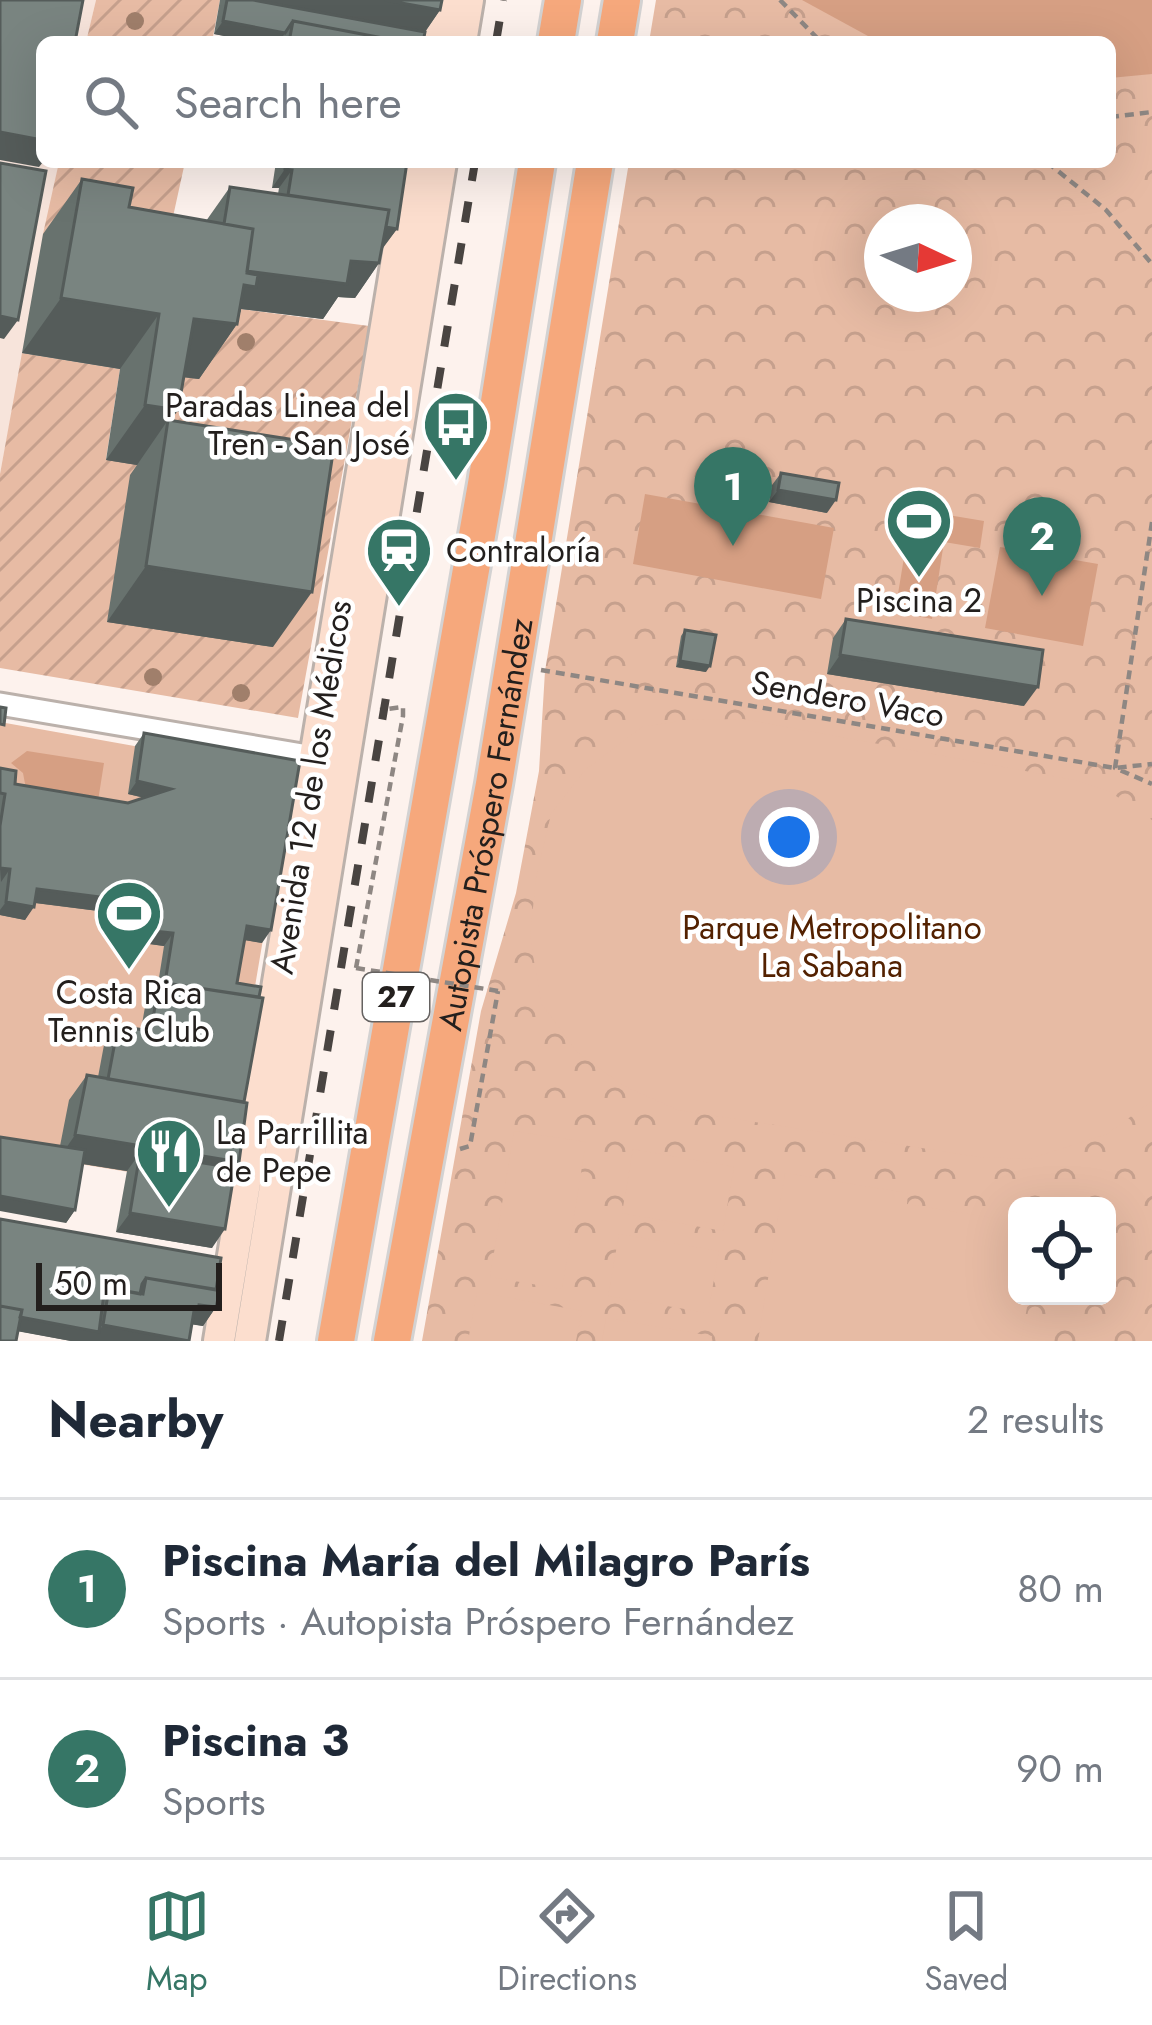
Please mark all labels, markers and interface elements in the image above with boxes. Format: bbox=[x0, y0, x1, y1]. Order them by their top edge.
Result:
search box bbox=[36, 36, 1116, 168]
icon: search bbox=[78, 69, 144, 135]
text: Search here bbox=[174, 70, 402, 135]
north arrow bbox=[864, 204, 972, 312]
place label: Paradas Linea del Tren - San José bbox=[165, 382, 410, 467]
bus stop icon: Paradas Linea del Tren - San José bbox=[421, 389, 491, 483]
pin: 1 bbox=[694, 447, 772, 546]
sports icon: Piscina 2 bbox=[884, 486, 954, 580]
pin: 2 bbox=[1003, 497, 1081, 596]
station icon: Contraloría bbox=[364, 515, 434, 609]
place label: Contraloría bbox=[446, 527, 600, 574]
place label: Piscina 2 bbox=[856, 577, 982, 624]
street label: Avenida 12 de los Médicos bbox=[258, 597, 363, 977]
street label: Autopista Próspero Fernández bbox=[426, 615, 545, 1035]
street label: Sendero Vaco bbox=[748, 658, 948, 739]
your location bbox=[759, 807, 819, 867]
sports icon: Costa Rica Tennis Club bbox=[94, 878, 164, 972]
park label: Parque Metropolitano La Sabana bbox=[682, 904, 982, 989]
place label: Costa Rica Tennis Club bbox=[48, 969, 210, 1054]
road number: 27 bbox=[363, 973, 429, 1021]
place label: La Parrillita de Pepe bbox=[216, 1109, 368, 1194]
restaurant icon: La Parrillita de Pepe bbox=[134, 1116, 204, 1210]
map controls bbox=[1008, 1197, 1116, 1305]
button: locate bbox=[1008, 1197, 1116, 1305]
scale bar bbox=[36, 1257, 222, 1310]
text: 50 m bbox=[54, 1260, 128, 1307]
text: Nearby bbox=[48, 1382, 223, 1456]
text: 2 results bbox=[967, 1391, 1104, 1448]
text: Piscina María del Milagro París bbox=[162, 1528, 810, 1593]
text: 1 bbox=[77, 1560, 97, 1617]
text: 80 m bbox=[1017, 1560, 1104, 1617]
text: Sports · Autopista Próspero Fernández bbox=[162, 1593, 794, 1650]
text: Piscina 3 bbox=[162, 1708, 349, 1773]
text: 2 bbox=[74, 1740, 100, 1797]
text: 90 m bbox=[1016, 1740, 1104, 1797]
text: Sports bbox=[162, 1773, 265, 1830]
tab: Map bbox=[144, 1883, 210, 2002]
tab: Directions bbox=[497, 1883, 637, 2002]
tab: Saved bbox=[925, 1883, 1008, 2002]

